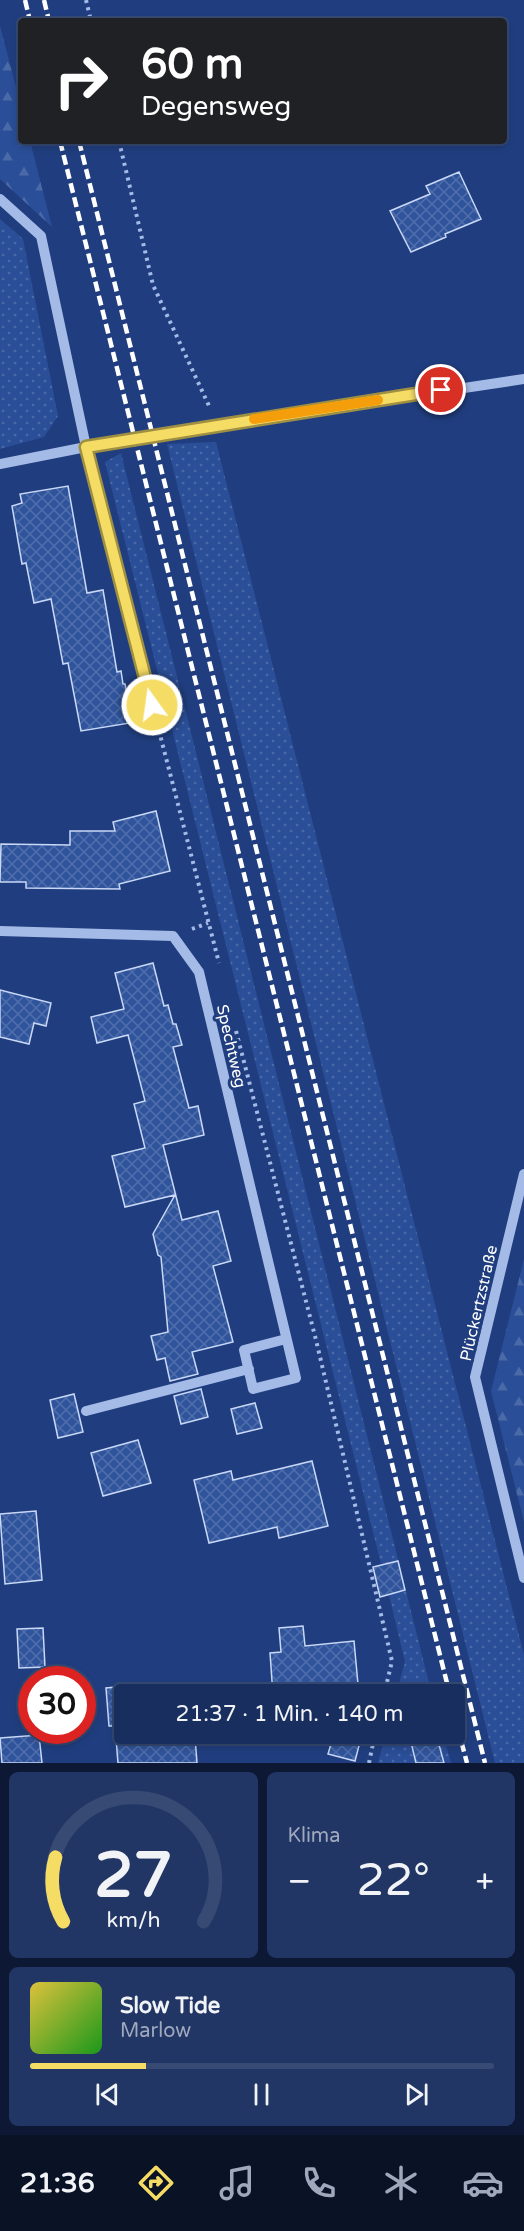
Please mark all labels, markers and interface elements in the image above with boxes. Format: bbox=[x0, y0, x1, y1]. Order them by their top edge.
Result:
text: 60 m bbox=[141, 39, 243, 90]
icon: right bbox=[42, 42, 120, 120]
text: Degensweg bbox=[141, 90, 291, 123]
pin bbox=[415, 364, 466, 415]
icon: arrive bbox=[424, 373, 457, 406]
position arrow bbox=[120, 673, 184, 737]
street label: Spechtweg bbox=[212, 1003, 250, 1090]
street label: Plückertzstraße bbox=[456, 1243, 502, 1363]
speed limit sign: 30 bbox=[18, 1666, 96, 1744]
text: 21:37 · 1 Min. · 140 m bbox=[176, 1701, 403, 1727]
text: Klima bbox=[288, 1824, 340, 1848]
text: 27 bbox=[94, 1839, 172, 1914]
text: 22° bbox=[356, 1854, 430, 1908]
text: − bbox=[288, 1862, 311, 1901]
text: + bbox=[475, 1862, 494, 1901]
text: km/h bbox=[106, 1907, 160, 1933]
text: Slow Tide bbox=[120, 1993, 220, 2019]
text: Marlow bbox=[120, 2019, 191, 2043]
icon: previous bbox=[91, 2078, 124, 2111]
icon: pause bbox=[245, 2078, 278, 2111]
icon: next bbox=[400, 2078, 433, 2111]
icon: directions bbox=[135, 2162, 177, 2204]
icon: music bbox=[216, 2162, 258, 2204]
icon: phone bbox=[298, 2162, 340, 2204]
icon: climate bbox=[380, 2162, 422, 2204]
icon: car bbox=[462, 2162, 504, 2204]
text: 21:36 bbox=[20, 2167, 95, 2200]

